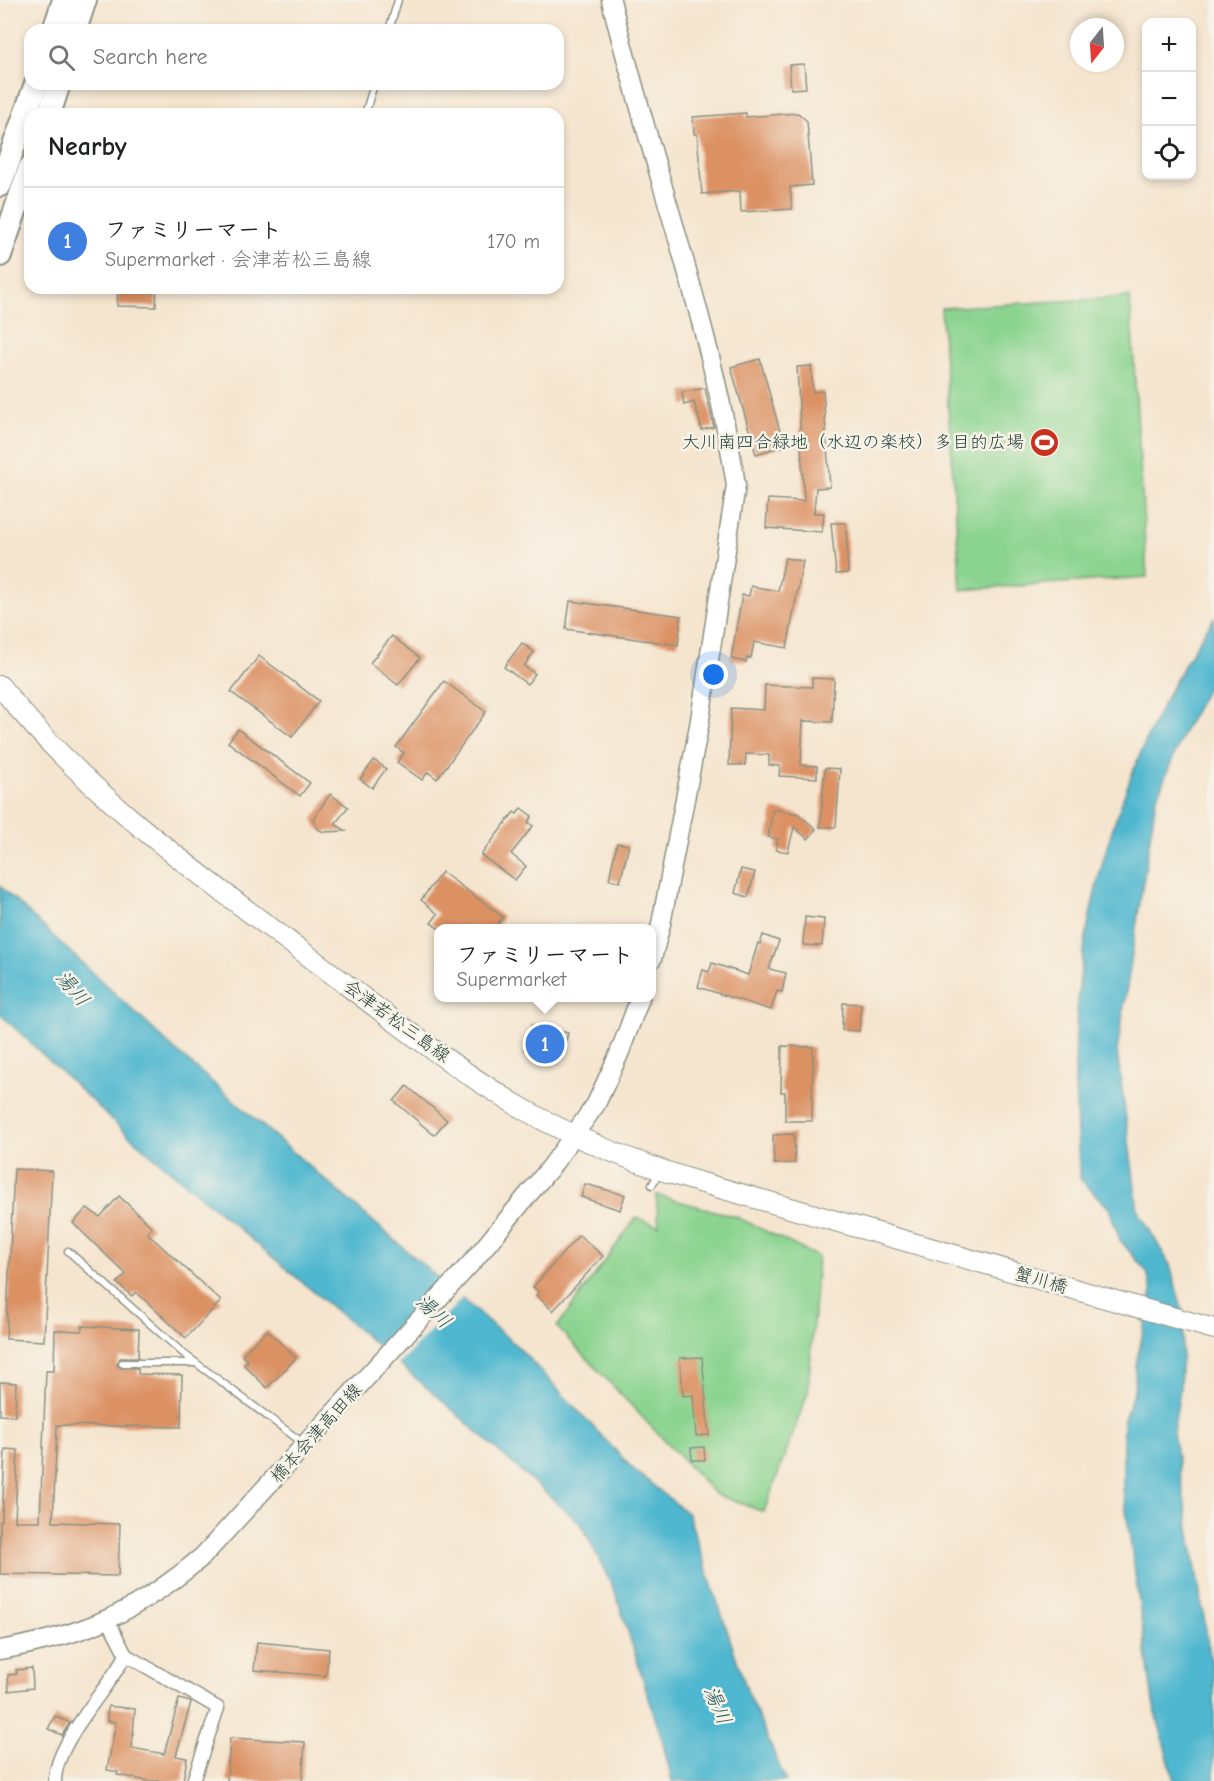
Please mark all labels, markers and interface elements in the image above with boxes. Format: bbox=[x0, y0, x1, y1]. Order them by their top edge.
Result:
north arrow bbox=[1070, 18, 1124, 72]
map controls bbox=[1142, 18, 1196, 180]
button: + bbox=[1142, 18, 1196, 72]
search box bbox=[24, 24, 564, 90]
icon: search bbox=[45, 41, 78, 74]
text: Search here bbox=[93, 44, 208, 70]
button: − bbox=[1142, 72, 1196, 126]
button: locate bbox=[1142, 126, 1196, 180]
text: Nearby bbox=[48, 132, 127, 162]
text: ファミリーマート bbox=[105, 217, 282, 243]
text: 1 bbox=[64, 230, 71, 253]
text: 170 m bbox=[487, 230, 540, 253]
text: Supermarket · 会津若松三島線 bbox=[105, 248, 372, 271]
sports icon: 大川南四合緑地（水辺の楽校）多目的広場 bbox=[1029, 426, 1061, 458]
place label: 大川南四合緑地（水辺の楽校）多目的広場 bbox=[682, 432, 1024, 453]
your location bbox=[699, 660, 728, 689]
popup bbox=[434, 924, 656, 1002]
text: ファミリーマート bbox=[457, 942, 633, 968]
water label: 湯川 bbox=[51, 966, 94, 1011]
text: Supermarket bbox=[457, 968, 566, 991]
street label: 会津若松三島線 bbox=[340, 976, 454, 1067]
pin: 1 bbox=[526, 1022, 564, 1066]
street label: 蟹川橋 bbox=[1012, 1263, 1070, 1298]
water label: 湯川 bbox=[411, 1289, 456, 1333]
street label: 橋本会津高田線 bbox=[266, 1379, 366, 1487]
water label: 湯川 bbox=[699, 1682, 736, 1728]

